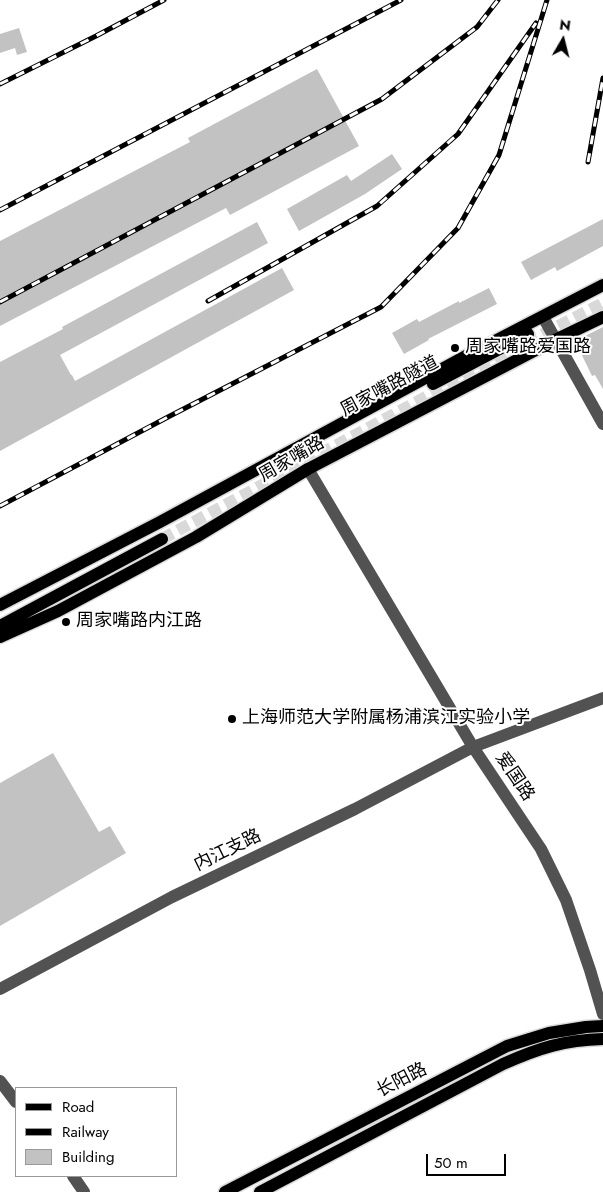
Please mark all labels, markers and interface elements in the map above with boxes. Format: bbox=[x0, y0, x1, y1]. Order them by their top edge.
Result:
text: N bbox=[558, 14, 572, 36]
north arrow bbox=[538, 15, 588, 65]
place label: 周家嘴路爱国路 bbox=[465, 337, 591, 359]
marker: 周家嘴路爱国路 bbox=[449, 342, 461, 354]
street label: 周家嘴路隧道 bbox=[337, 352, 443, 422]
street label: 周家嘴路 bbox=[255, 433, 329, 487]
place label: 周家嘴路内江路 bbox=[76, 611, 202, 633]
marker: 周家嘴路内江路 bbox=[60, 616, 72, 628]
place label: 上海师范大学附属杨浦滨江实验小学 bbox=[242, 708, 530, 730]
marker: 上海师范大学附属杨浦滨江实验小学 bbox=[226, 713, 238, 725]
street label: 爱国路 bbox=[490, 749, 538, 805]
street label: 内江支路 bbox=[191, 826, 265, 876]
street label: 长阳路 bbox=[373, 1059, 431, 1103]
legend bbox=[15, 1087, 178, 1177]
text: Road bbox=[62, 1096, 94, 1118]
text: Railway bbox=[62, 1121, 109, 1143]
scale bar bbox=[428, 1144, 508, 1176]
text: Building bbox=[62, 1146, 114, 1168]
text: 50 m bbox=[434, 1152, 468, 1174]

